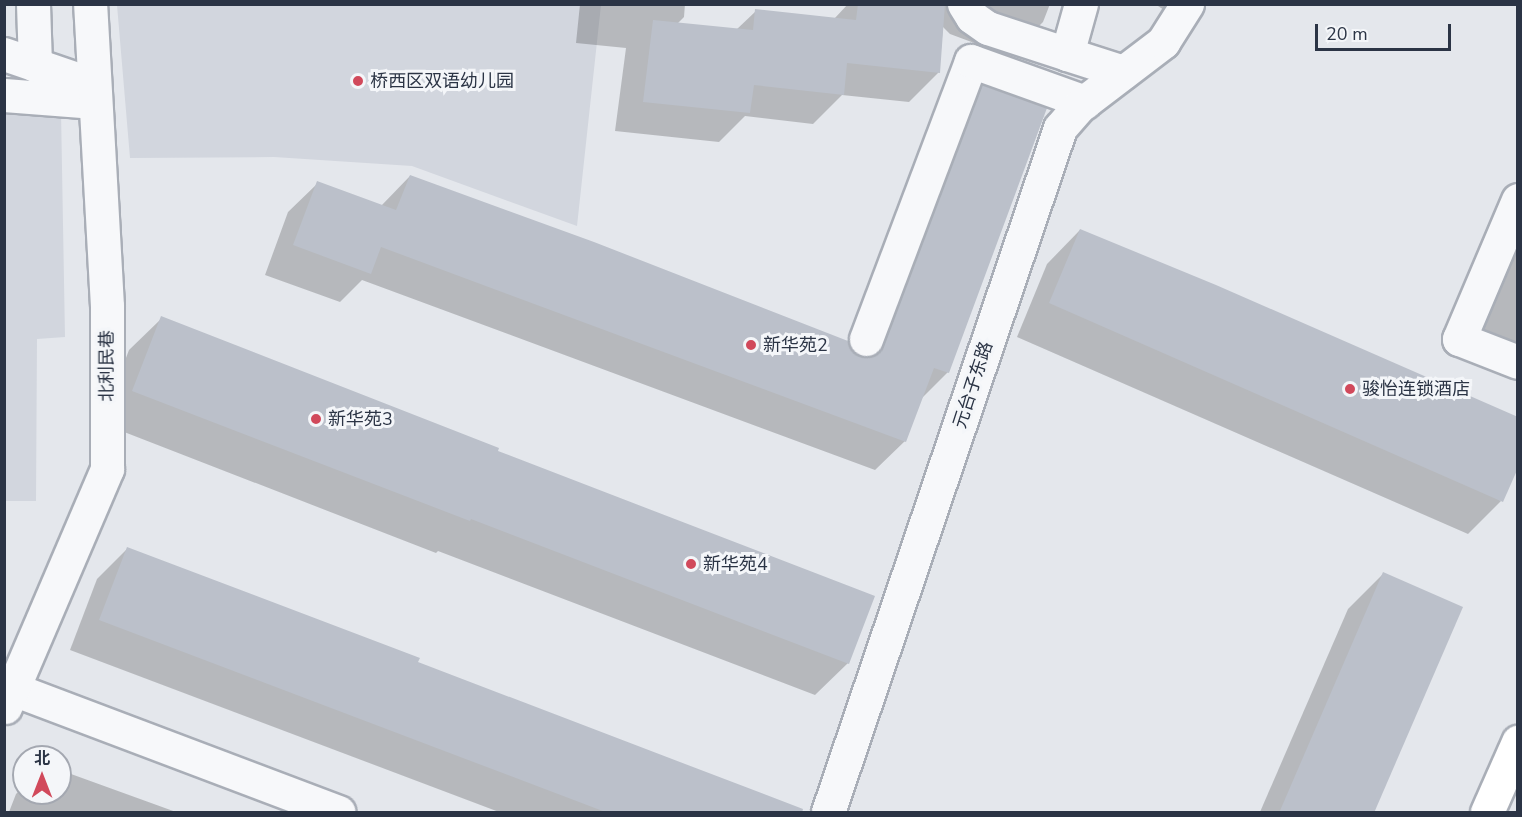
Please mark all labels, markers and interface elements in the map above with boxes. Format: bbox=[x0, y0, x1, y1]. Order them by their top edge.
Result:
scale bar bbox=[1318, 12, 1454, 50]
text: 20 m bbox=[1326, 22, 1368, 46]
place label: 桥西区双语幼儿园 bbox=[370, 70, 514, 92]
marker: 桥西区双语幼儿园 bbox=[351, 74, 365, 88]
street label: 北利民巷 bbox=[96, 330, 118, 402]
place label: 新华苑2 bbox=[763, 334, 828, 356]
marker: 新华苑2 bbox=[744, 338, 758, 352]
street label: 元台子东路 bbox=[949, 339, 997, 431]
place label: 骏怡连锁酒店 bbox=[1362, 378, 1470, 400]
marker: 骏怡连锁酒店 bbox=[1343, 382, 1357, 396]
place label: 新华苑3 bbox=[328, 408, 393, 430]
marker: 新华苑3 bbox=[309, 412, 323, 426]
place label: 新华苑4 bbox=[703, 553, 768, 575]
marker: 新华苑4 bbox=[684, 557, 698, 571]
north arrow bbox=[12, 745, 72, 805]
text: 北 bbox=[34, 748, 50, 770]

